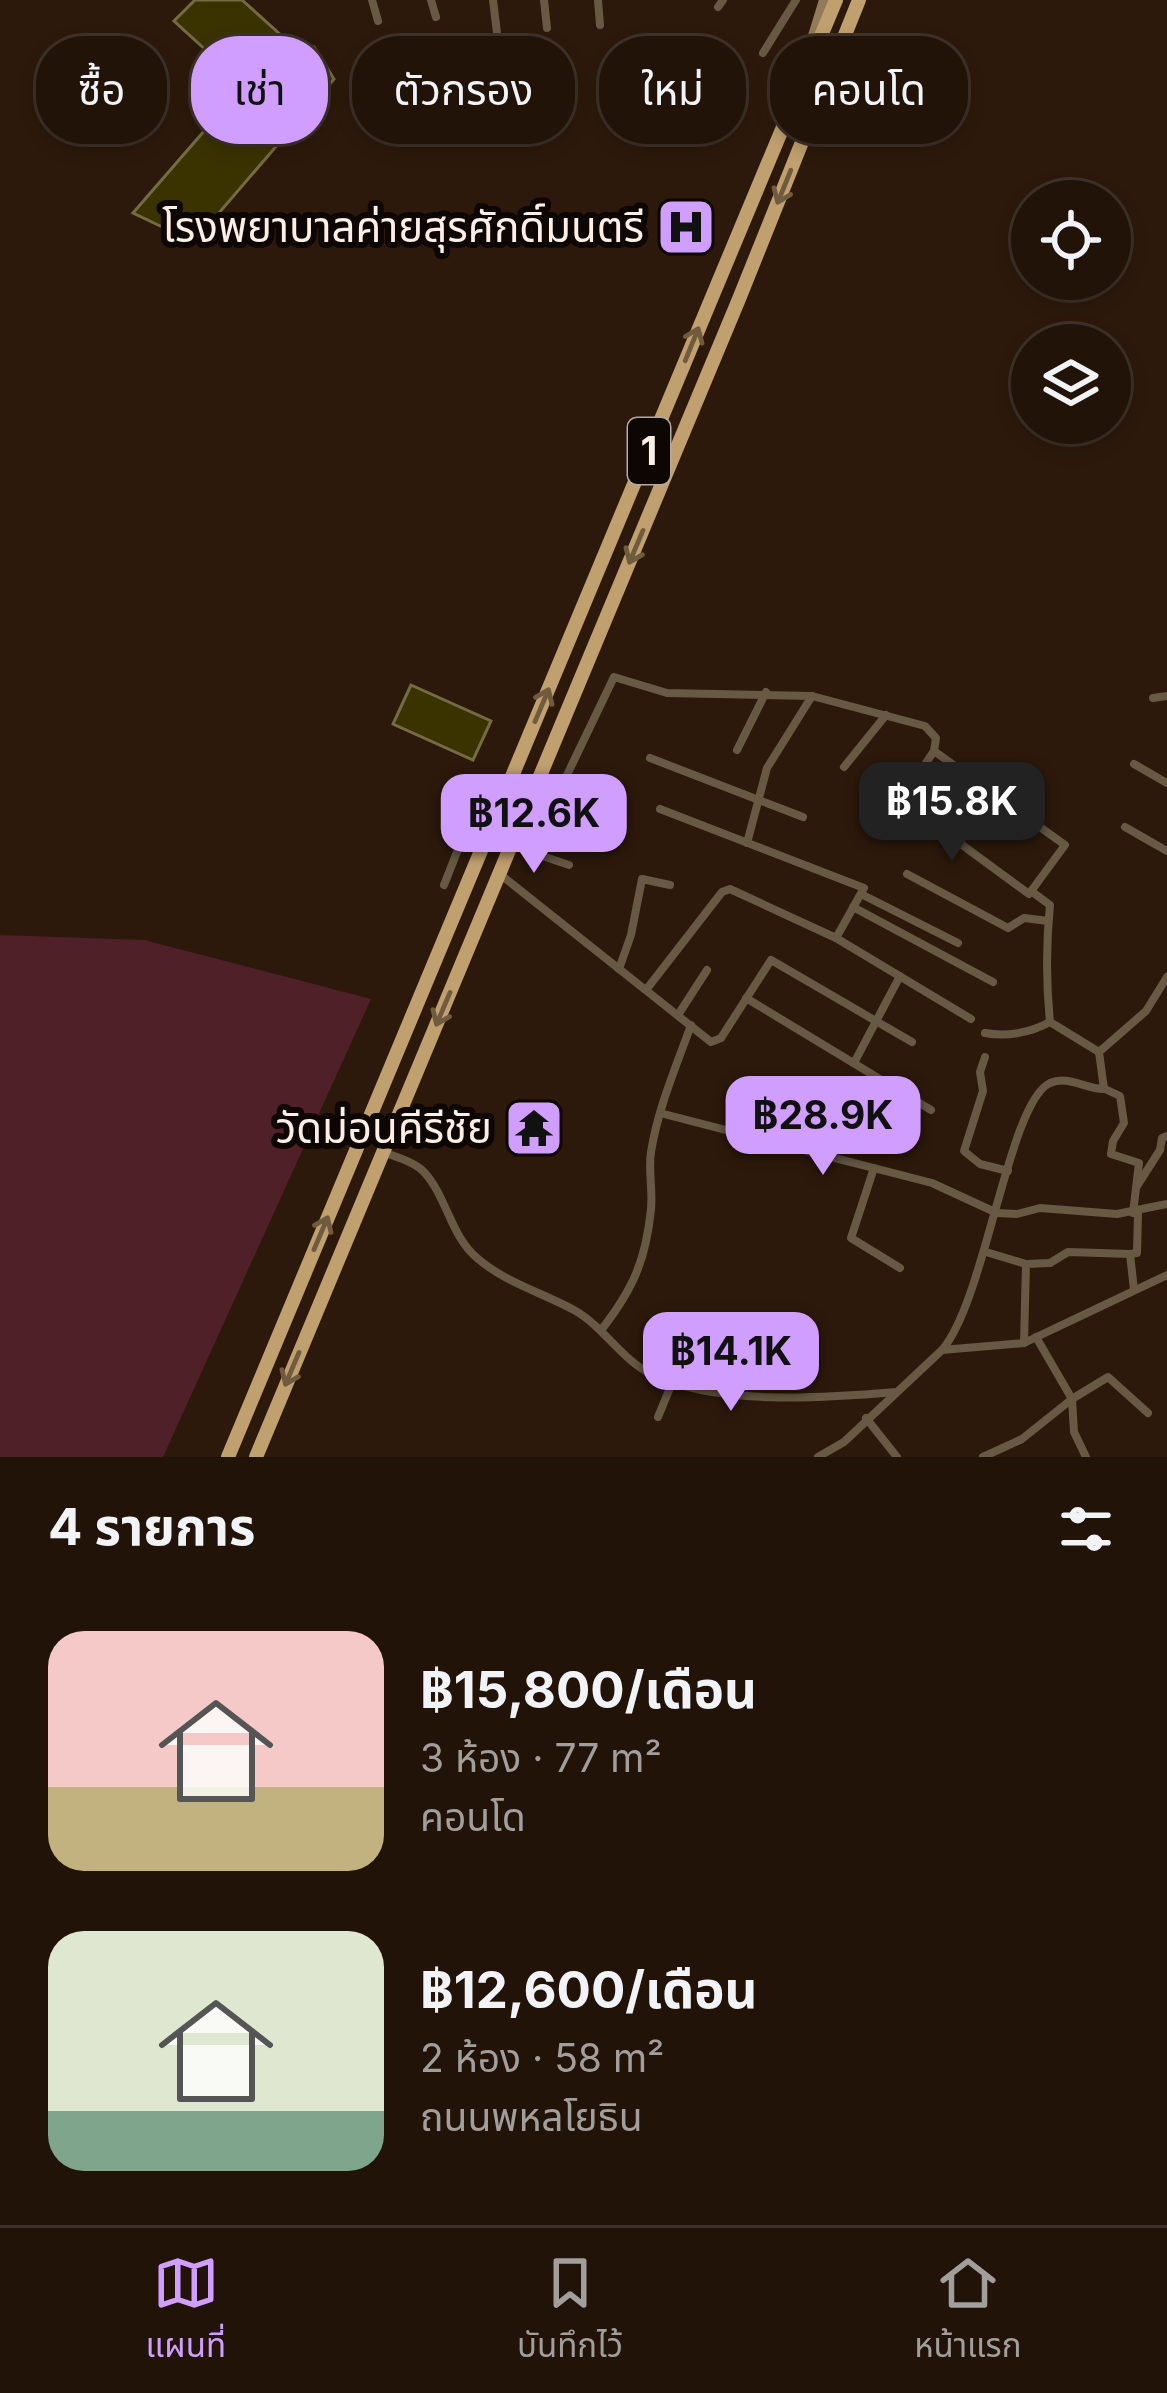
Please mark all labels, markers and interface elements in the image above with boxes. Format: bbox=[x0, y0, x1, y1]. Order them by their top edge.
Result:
chip: ซื้อ bbox=[36, 36, 167, 144]
chip: เช่า bbox=[191, 36, 328, 144]
chip: ตัวกรอง bbox=[352, 36, 575, 144]
chip: ใหม่ bbox=[599, 36, 746, 144]
chip: คอนโด bbox=[770, 36, 968, 144]
one-way arrow bbox=[772, 167, 793, 204]
map controls bbox=[1011, 180, 1131, 444]
button: locate bbox=[1011, 180, 1131, 300]
hospital icon: โรงพยาบาลค่ายสุรศักดิ์มนตรี bbox=[655, 196, 717, 258]
place label: โรงพยาบาลค่ายสุรศักดิ์มนตรี bbox=[162, 201, 644, 253]
button: layers bbox=[1011, 324, 1131, 444]
one-way arrow bbox=[683, 327, 704, 364]
road number: 1 bbox=[628, 418, 670, 484]
one-way arrow bbox=[624, 528, 645, 565]
one-way arrow bbox=[533, 687, 555, 723]
pin: ฿15.8K bbox=[854, 762, 1050, 864]
pin: ฿12.6K bbox=[436, 774, 632, 876]
text: ฿15.8K bbox=[886, 777, 1018, 824]
text: ฿12.6K bbox=[468, 789, 600, 836]
one-way arrow bbox=[431, 990, 452, 1027]
pin: ฿28.9K bbox=[725, 1076, 921, 1178]
text: ฿28.9K bbox=[753, 1091, 893, 1138]
temple icon: วัดม่อนคีรีชัย bbox=[503, 1097, 565, 1159]
place label: วัดม่อนคีรีชัย bbox=[275, 1102, 492, 1153]
one-way arrow bbox=[312, 1215, 333, 1252]
pin: ฿14.1K bbox=[633, 1312, 829, 1414]
text: ฿14.1K bbox=[670, 1327, 792, 1374]
one-way arrow bbox=[280, 1350, 301, 1387]
text: 4 รายการ bbox=[48, 1496, 255, 1557]
icon: filters bbox=[1053, 1496, 1119, 1562]
text: ฿15,800/เดือน bbox=[420, 1659, 757, 1720]
icon: home bbox=[144, 1679, 288, 1823]
text: 3 ห้อง · 77 m² bbox=[420, 1734, 662, 1781]
text: คอนโด bbox=[420, 1793, 526, 1840]
text: ฿12,600/เดือน bbox=[420, 1959, 758, 2020]
icon: home bbox=[144, 1979, 288, 2123]
text: 2 ห้อง · 58 m² bbox=[420, 2034, 664, 2081]
text: ถนนพหลโยธิน bbox=[420, 2093, 643, 2140]
tab: แผนที่ bbox=[146, 2250, 226, 2372]
tab: บันทึกไว้ bbox=[517, 2250, 623, 2372]
tab: หน้าแรก bbox=[914, 2250, 1021, 2372]

